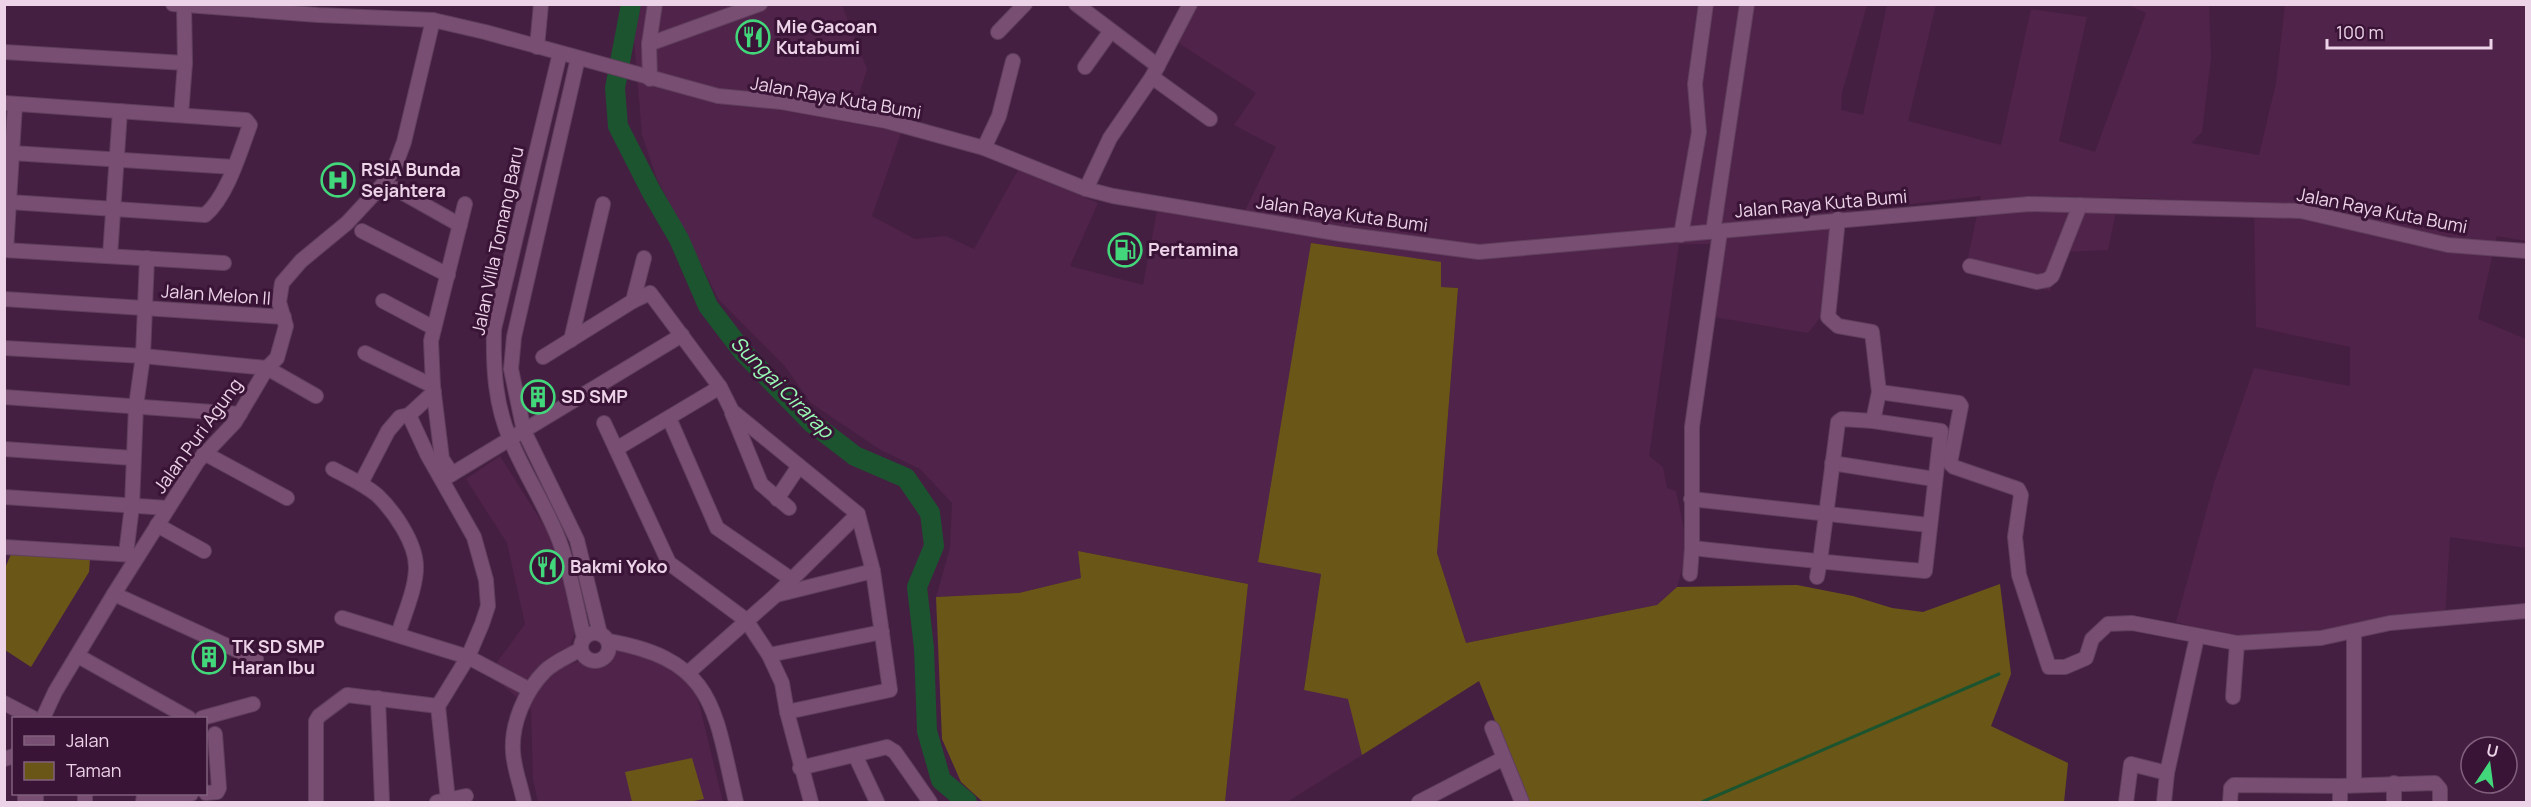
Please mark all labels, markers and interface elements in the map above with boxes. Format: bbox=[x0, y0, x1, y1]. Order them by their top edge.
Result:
scale bar bbox=[2327, 12, 2490, 50]
place label: Mie Gacoan Kutabumi bbox=[776, 14, 877, 59]
restaurant icon: Mie Gacoan Kutabumi bbox=[735, 19, 771, 55]
text: 100 m bbox=[2336, 20, 2384, 44]
street label: Jalan Raya Kuta Bumi bbox=[749, 70, 924, 124]
street label: Jalan Villa Tomang Baru bbox=[465, 144, 529, 337]
place label: RSIA Bunda Sejahtera bbox=[361, 157, 461, 202]
hospital icon: RSIA Bunda Sejahtera bbox=[320, 162, 356, 198]
street label: Jalan Raya Kuta Bumi bbox=[2295, 182, 2469, 238]
street label: Jalan Raya Kuta Bumi bbox=[1734, 184, 1908, 223]
street label: Jalan Raya Kuta Bumi bbox=[1255, 189, 1430, 237]
fuel station icon: Pertamina bbox=[1107, 232, 1143, 268]
place label: Pertamina bbox=[1148, 237, 1238, 261]
street label: Jalan Melon II bbox=[160, 278, 272, 310]
water label: Sungai Cirarap bbox=[725, 330, 840, 445]
street label: Jalan Puri Agung bbox=[147, 373, 247, 498]
building icon: SD SMP bbox=[520, 379, 556, 415]
place label: SD SMP bbox=[561, 384, 628, 408]
restaurant icon: Bakmi Yoko bbox=[529, 549, 565, 585]
place label: Bakmi Yoko bbox=[570, 554, 668, 578]
place label: TK SD SMP Haran Ibu bbox=[232, 634, 325, 679]
building icon: TK SD SMP Haran Ibu bbox=[191, 639, 227, 675]
legend bbox=[12, 717, 207, 795]
text: Jalan bbox=[66, 728, 109, 752]
north arrow bbox=[2459, 735, 2519, 795]
text: U bbox=[2484, 738, 2500, 762]
text: Taman bbox=[66, 758, 121, 782]

